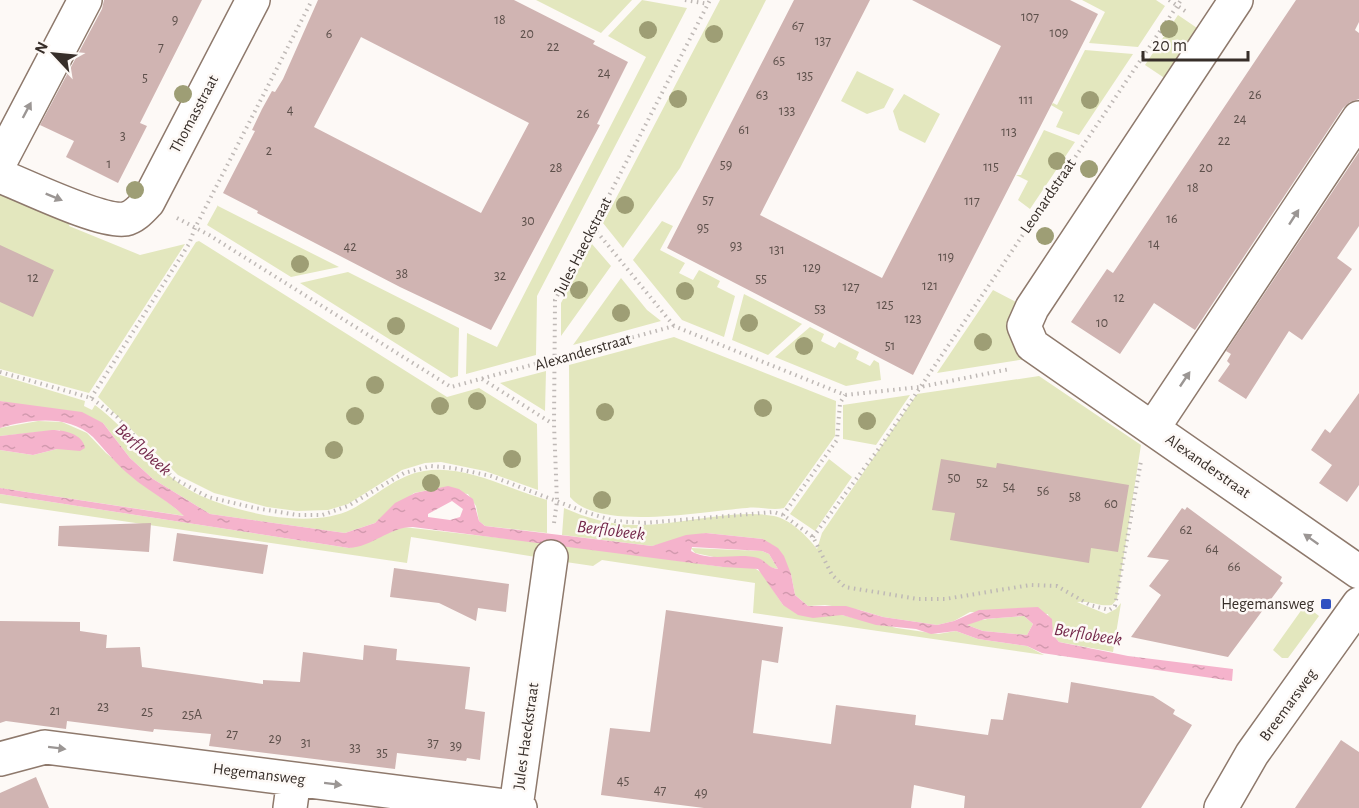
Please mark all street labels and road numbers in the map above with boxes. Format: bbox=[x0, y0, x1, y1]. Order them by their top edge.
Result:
street label: Thomasstraat bbox=[167, 72, 221, 156]
street label: Leonardstraat bbox=[1017, 156, 1079, 236]
street label: Jules Haeckstraat bbox=[551, 194, 615, 298]
street label: Alexanderstraat bbox=[533, 331, 633, 373]
street label: Alexanderstraat bbox=[1163, 431, 1253, 501]
street label: Breemarsweg bbox=[1257, 666, 1320, 744]
street label: Jules Haeckstraat bbox=[511, 682, 541, 790]
street label: Hegemansweg bbox=[212, 760, 306, 788]

